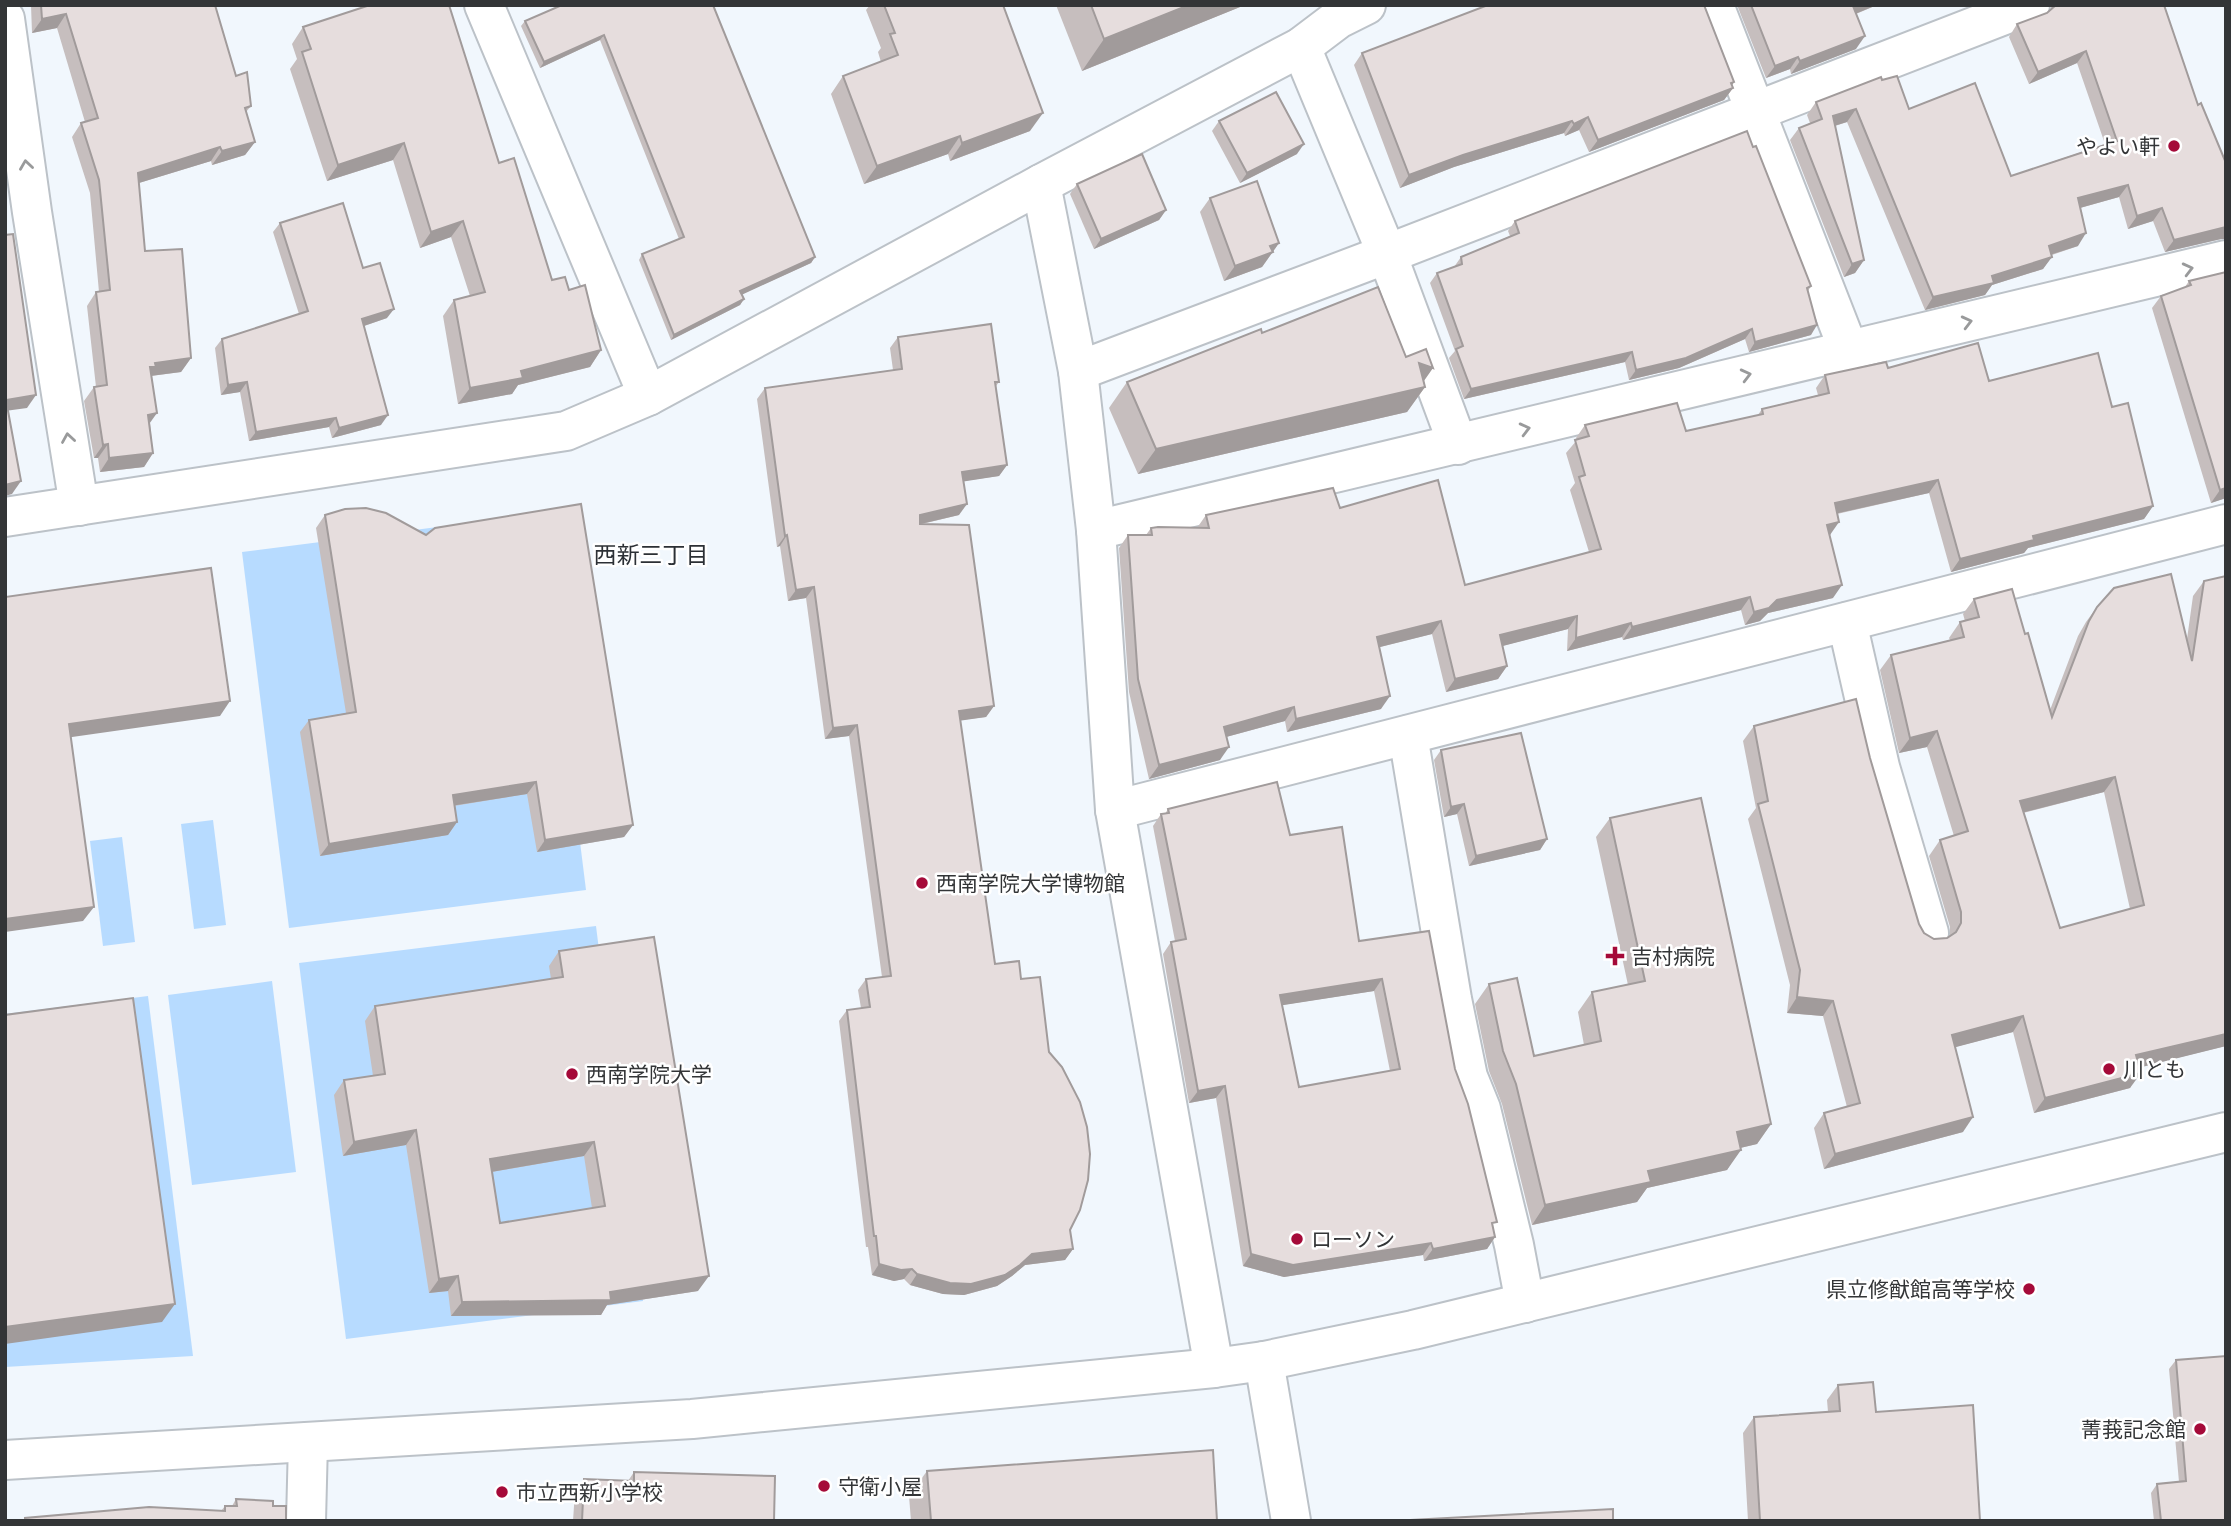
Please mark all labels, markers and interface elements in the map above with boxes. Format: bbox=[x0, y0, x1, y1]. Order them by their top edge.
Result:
place label: やよい軒 bbox=[2076, 132, 2160, 160]
marker: やよい軒 bbox=[2166, 138, 2182, 154]
one-way arrow bbox=[18, 159, 33, 171]
one-way arrow bbox=[2182, 263, 2194, 277]
one-way arrow bbox=[1961, 316, 1973, 330]
one-way arrow bbox=[1740, 369, 1752, 384]
one-way arrow bbox=[1518, 423, 1530, 437]
one-way arrow bbox=[61, 432, 76, 444]
district label: 西新三丁目 bbox=[594, 538, 709, 570]
place label: 西南学院大学博物館 bbox=[936, 869, 1125, 897]
marker: 西南学院大学博物館 bbox=[914, 875, 930, 891]
place label: 吉村病院 bbox=[1631, 942, 1715, 970]
marker: 吉村病院 bbox=[1605, 946, 1625, 966]
place label: 川とも bbox=[2123, 1055, 2186, 1083]
place label: 西南学院大学 bbox=[586, 1060, 712, 1088]
marker: 川とも bbox=[2101, 1061, 2117, 1077]
marker: 西南学院大学 bbox=[564, 1066, 580, 1082]
place label: ローソン bbox=[1311, 1225, 1395, 1253]
marker: ローソン bbox=[1289, 1231, 1305, 1247]
place label: 県立修猷館高等学校 bbox=[1826, 1275, 2015, 1303]
marker: 県立修猷館高等学校 bbox=[2021, 1281, 2037, 1297]
place label: 菁莪記念館 bbox=[2081, 1415, 2186, 1443]
marker: 菁莪記念館 bbox=[2192, 1421, 2208, 1437]
place label: 守衛小屋 bbox=[838, 1472, 922, 1500]
place label: 市立西新小学校 bbox=[516, 1478, 663, 1506]
marker: 守衛小屋 bbox=[816, 1478, 832, 1494]
marker: 市立西新小学校 bbox=[494, 1484, 510, 1500]

